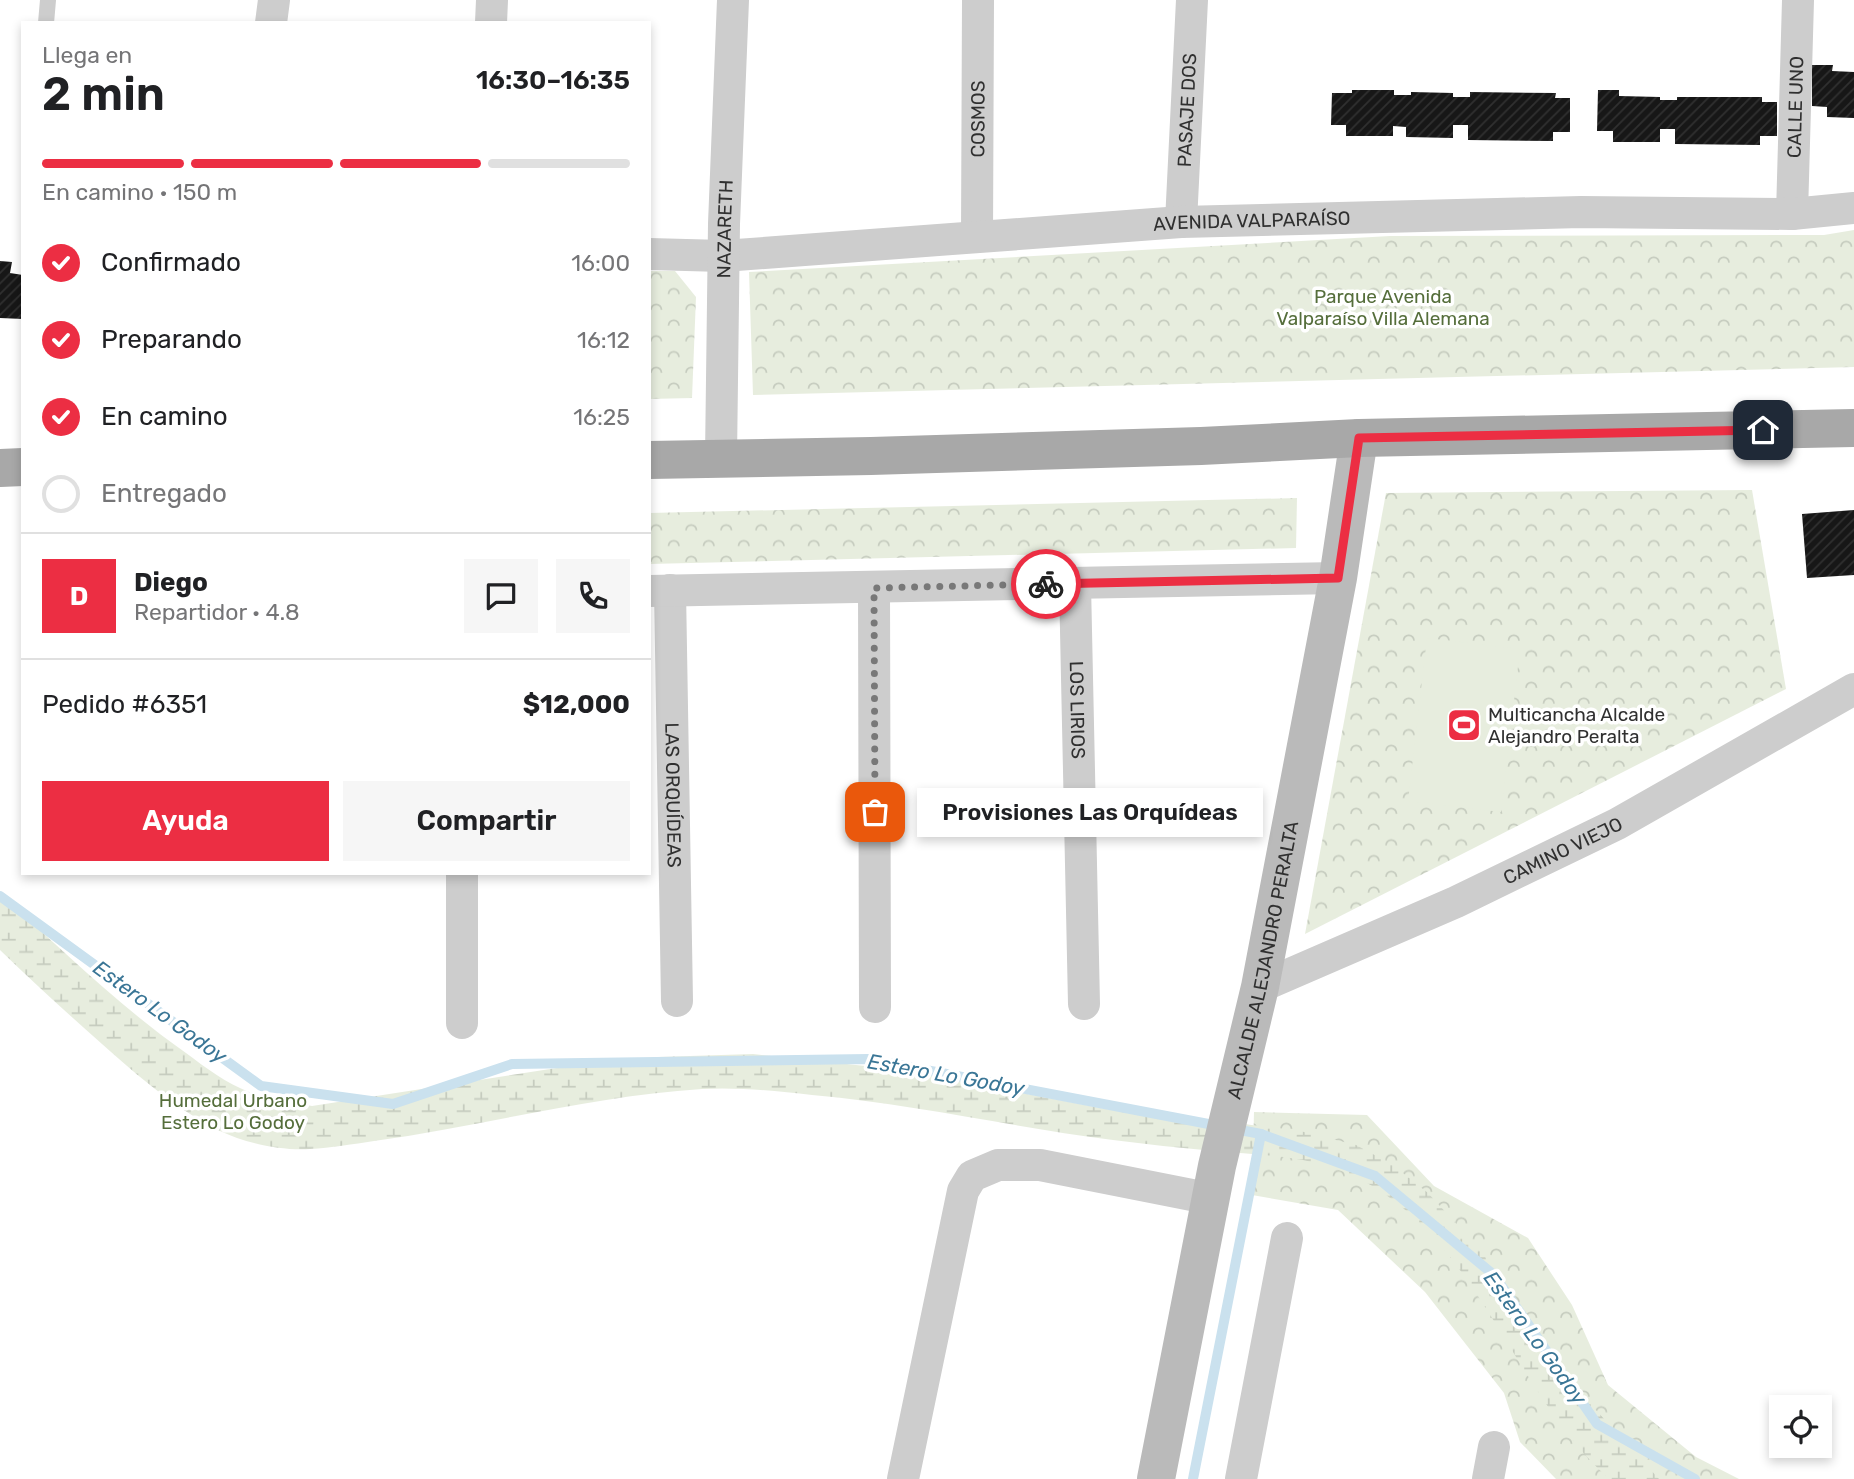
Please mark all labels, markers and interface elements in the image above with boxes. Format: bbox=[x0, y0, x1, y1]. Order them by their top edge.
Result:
text: Llega en bbox=[42, 41, 132, 69]
street label: PASAJE DOS bbox=[1173, 53, 1201, 168]
street label: CALLE UNO bbox=[1783, 56, 1808, 158]
text: 16:30–16:35 bbox=[476, 65, 630, 96]
text: 2 min bbox=[42, 67, 165, 122]
street label: COSMOS bbox=[966, 80, 990, 158]
text: En camino · 150 m bbox=[42, 178, 237, 206]
street label: NAZARETH bbox=[712, 179, 738, 278]
street label: AVENIDA VALPARAÍSO bbox=[1152, 207, 1351, 236]
icon: check bbox=[42, 244, 80, 282]
text: Confirmado bbox=[101, 247, 241, 278]
text: 16:00 bbox=[571, 249, 630, 277]
park label: Parque Avenida Valparaíso Villa Alemana bbox=[1276, 285, 1490, 330]
icon: check bbox=[42, 321, 80, 359]
text: Preparando bbox=[101, 324, 242, 355]
text: 16:12 bbox=[577, 326, 630, 354]
icon: check bbox=[42, 398, 80, 436]
pin bbox=[1733, 400, 1793, 460]
text: En camino bbox=[101, 401, 228, 432]
text: 16:25 bbox=[573, 403, 630, 431]
icon: home bbox=[1744, 411, 1782, 449]
text: Entregado bbox=[101, 478, 227, 509]
courier bbox=[1011, 549, 1081, 619]
button: chat bbox=[464, 559, 538, 633]
button: phone bbox=[556, 559, 630, 633]
icon: bike bbox=[1027, 565, 1065, 603]
text: Diego bbox=[134, 567, 208, 598]
text: D bbox=[70, 581, 88, 612]
text: Repartidor · 4.8 bbox=[134, 598, 300, 626]
street label: LOS LIRIOS bbox=[1065, 661, 1090, 759]
text: Pedido #6351 bbox=[42, 689, 207, 720]
text: $12,000 bbox=[523, 689, 630, 720]
place label: Multicancha Alcalde Alejandro Peralta bbox=[1488, 703, 1665, 748]
sports icon: Multicancha Alcalde Alejandro Peralta bbox=[1445, 706, 1483, 744]
street label: LAS ORQUÍDEAS bbox=[660, 722, 686, 868]
button: Ayuda bbox=[42, 781, 329, 861]
button: Compartir bbox=[343, 781, 630, 861]
pin bbox=[845, 782, 905, 842]
callout: Provisiones Las Orquídeas bbox=[917, 788, 1264, 836]
icon: bag bbox=[856, 793, 894, 831]
text: Provisiones Las Orquídeas bbox=[942, 798, 1238, 826]
street label: CAMINO VIEJO bbox=[1499, 812, 1626, 890]
street label: ALCALDE ALEJANDRO PERALTA bbox=[1223, 819, 1303, 1101]
water label: Estero Lo Godoy bbox=[89, 955, 233, 1069]
water label: Estero Lo Godoy bbox=[866, 1048, 1028, 1101]
park label: Humedal Urbano Estero Lo Godoy bbox=[159, 1089, 307, 1134]
water label: Estero Lo Godoy bbox=[1479, 1266, 1593, 1410]
map controls bbox=[1769, 1395, 1832, 1458]
button: locate bbox=[1769, 1395, 1832, 1458]

